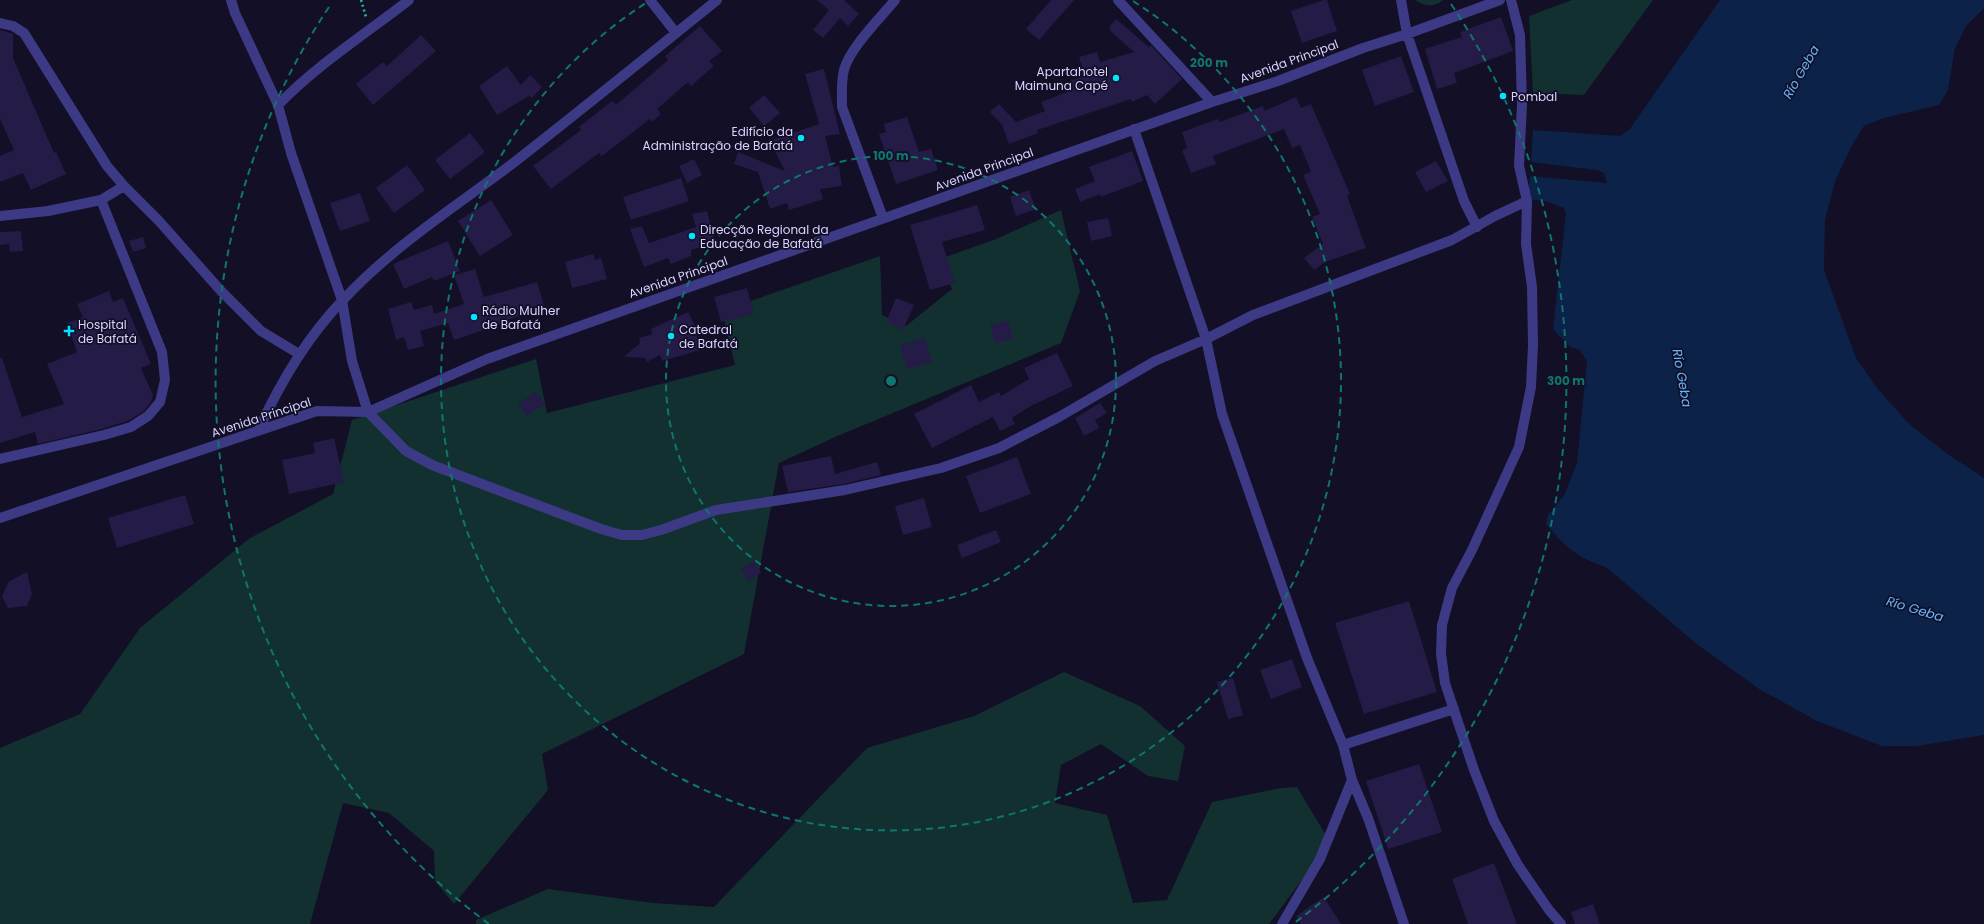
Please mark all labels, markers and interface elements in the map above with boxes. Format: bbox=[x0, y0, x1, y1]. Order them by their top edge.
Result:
street label: Avenida Principal bbox=[1237, 35, 1341, 87]
water label: Río Geba bbox=[1778, 41, 1824, 102]
text: 200 m bbox=[1190, 54, 1228, 71]
place label: Apartahotel Maimuna Capé bbox=[1015, 63, 1108, 94]
marker: Apartahotel Maimuna Capé bbox=[1111, 73, 1121, 83]
place label: Pombal bbox=[1511, 88, 1557, 105]
marker: Pombal bbox=[1498, 91, 1508, 101]
place label: Edifício da Administração de Bafatá bbox=[643, 123, 793, 154]
marker: Edifício da Administração de Bafatá bbox=[796, 133, 806, 143]
street label: Avenida Principal bbox=[932, 143, 1036, 195]
text: 100 m bbox=[873, 147, 909, 164]
place label: Direcção Regional da Educação de Bafatá bbox=[700, 221, 829, 252]
marker: Direcção Regional da Educação de Bafatá bbox=[687, 231, 697, 241]
street label: Avenida Principal bbox=[626, 252, 730, 302]
place label: Rádio Mulher de Bafatá bbox=[482, 302, 560, 333]
marker: Rádio Mulher de Bafatá bbox=[469, 312, 479, 322]
place label: Hospital de Bafatá bbox=[78, 316, 137, 347]
place label: Catedral de Bafatá bbox=[679, 321, 738, 352]
marker: Hospital de Bafatá bbox=[63, 325, 75, 337]
marker: Catedral de Bafatá bbox=[666, 331, 676, 341]
water label: Río Geba bbox=[1668, 347, 1697, 409]
text: 300 m bbox=[1547, 372, 1585, 389]
centre of rings bbox=[884, 374, 898, 388]
street label: Avenida Principal bbox=[209, 393, 313, 441]
water label: Río Geba bbox=[1884, 591, 1946, 627]

